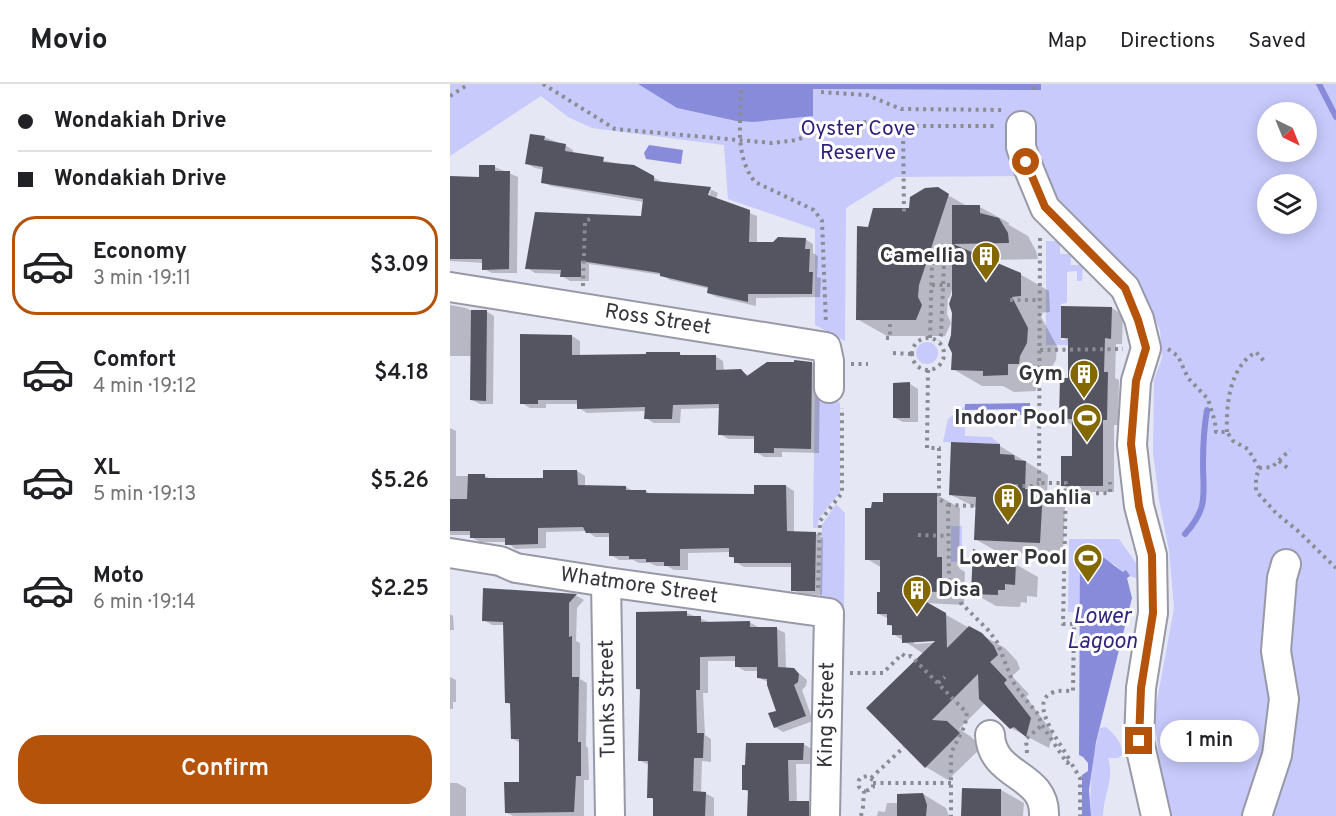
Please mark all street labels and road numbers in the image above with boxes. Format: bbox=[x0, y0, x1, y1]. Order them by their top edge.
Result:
street label: Ross Street bbox=[603, 298, 713, 342]
street label: Whatmore Street bbox=[558, 562, 720, 610]
street label: Tunks Street bbox=[593, 640, 623, 758]
street label: King Street bbox=[813, 662, 841, 768]

